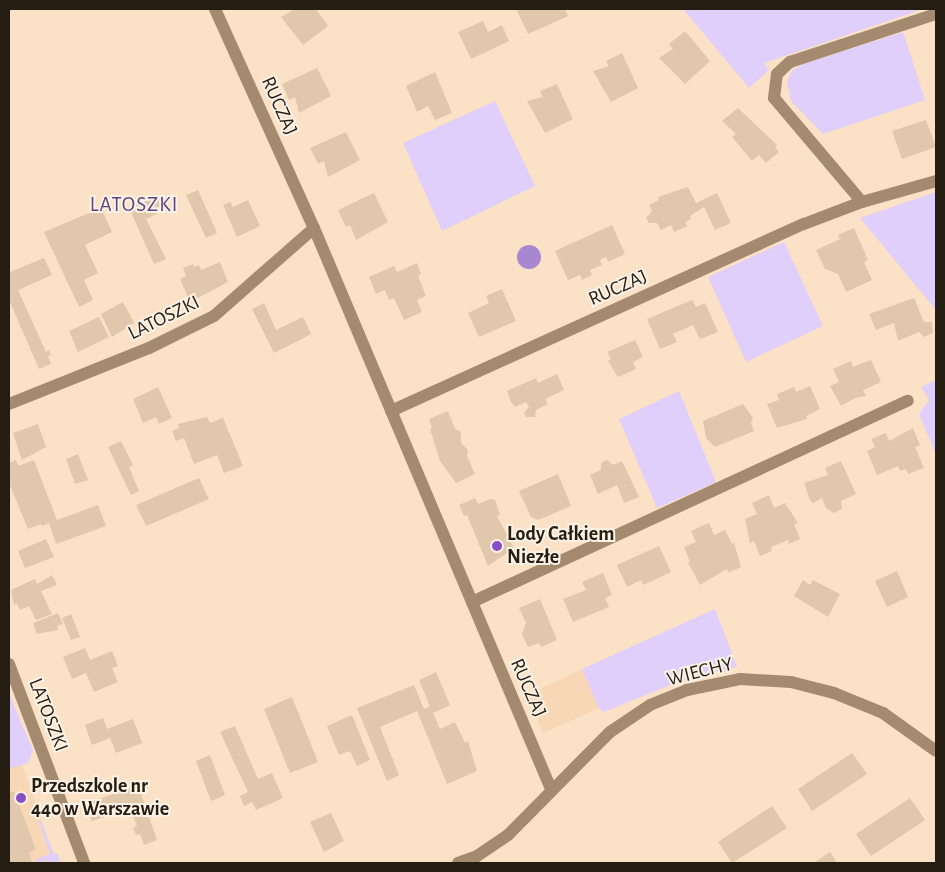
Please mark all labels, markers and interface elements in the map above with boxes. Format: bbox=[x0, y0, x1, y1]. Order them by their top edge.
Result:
street label: RUCZAJ bbox=[255, 73, 303, 139]
district label: LATOSZKI bbox=[89, 192, 179, 218]
street label: RUCZAJ bbox=[585, 264, 651, 312]
street label: LATOSZKI bbox=[124, 290, 204, 346]
place label: Lody Całkiem Niezłe bbox=[507, 522, 614, 569]
marker: Lody Całkiem Niezłe bbox=[491, 540, 503, 552]
street label: WIECHY bbox=[665, 652, 735, 692]
street label: RUCZAJ bbox=[504, 655, 552, 721]
street label: LATOSZKI bbox=[23, 675, 73, 755]
place label: Przedszkole nr 440 w Warszawie bbox=[31, 774, 169, 821]
marker: Przedszkole nr 440 w Warszawie bbox=[15, 792, 27, 804]

